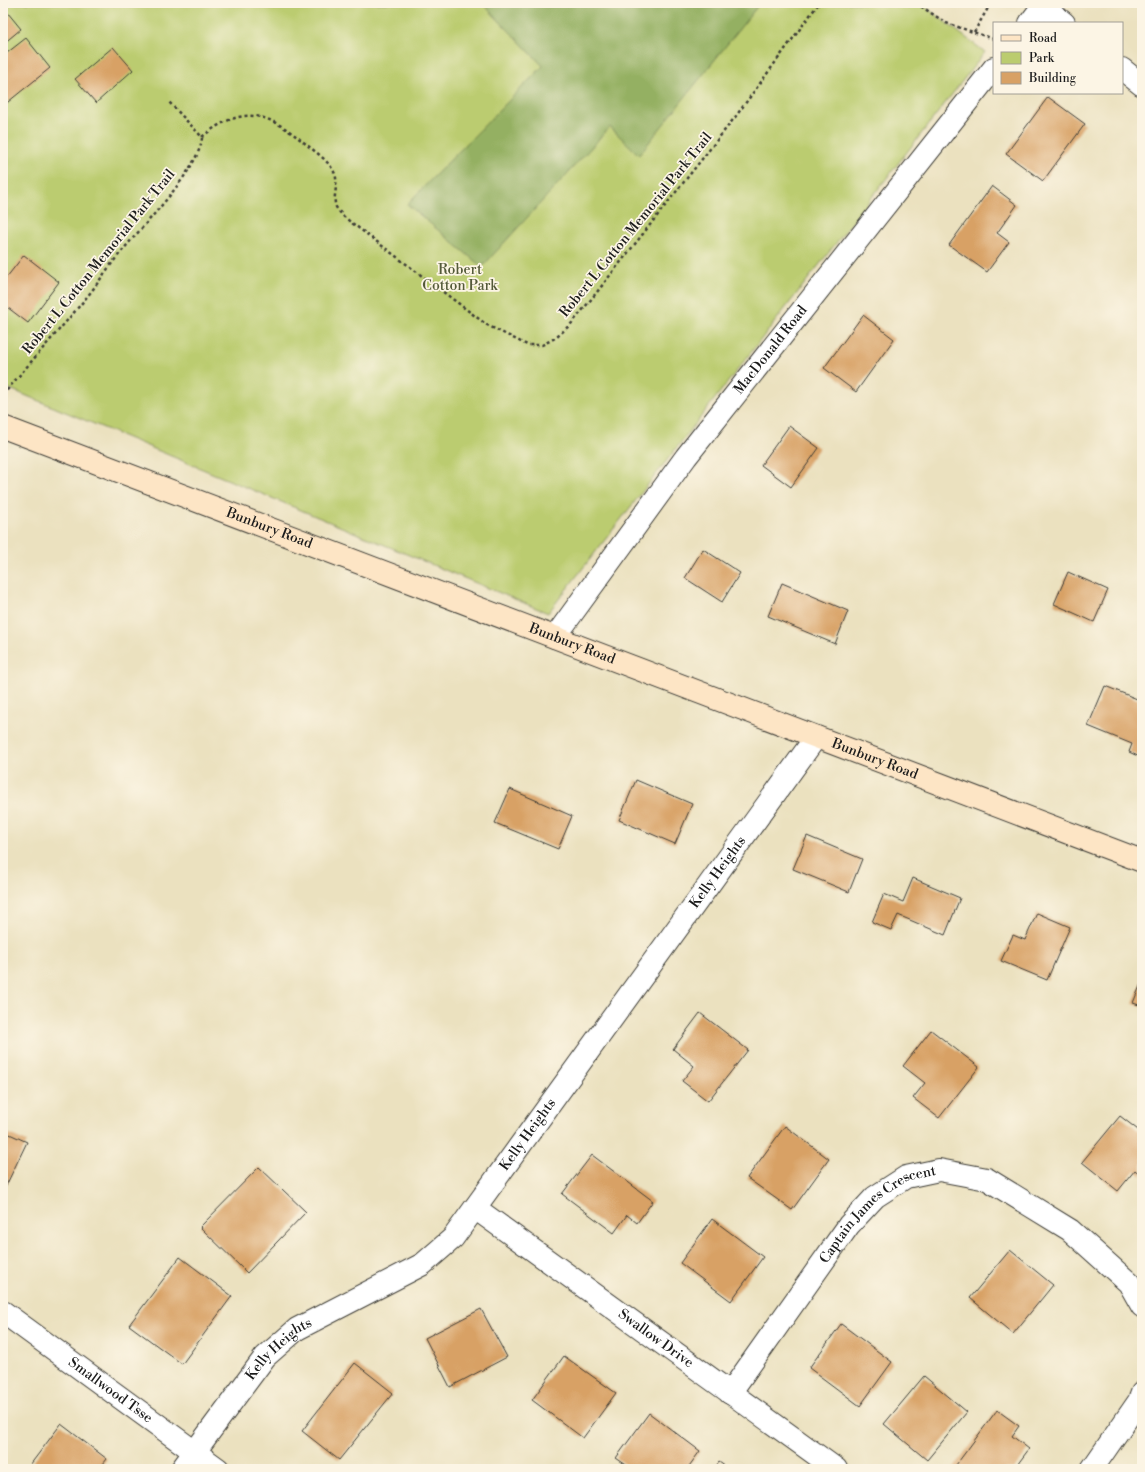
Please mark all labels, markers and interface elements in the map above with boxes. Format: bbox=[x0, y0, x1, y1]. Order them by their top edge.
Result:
legend bbox=[993, 22, 1123, 94]
text: Road bbox=[1029, 31, 1057, 46]
text: Park bbox=[1029, 51, 1055, 66]
text: Building bbox=[1028, 71, 1077, 86]
street label: Robert L Cotton Memorial Park Trail bbox=[556, 129, 716, 321]
street label: Robert L Cotton Memorial Park Trail bbox=[19, 166, 179, 358]
park label: Robert Cotton Park bbox=[422, 261, 498, 295]
street label: MacDonald Road bbox=[730, 302, 811, 398]
street label: Bunbury Road bbox=[223, 504, 315, 553]
street label: Bunbury Road bbox=[525, 619, 618, 668]
street label: Bunbury Road bbox=[828, 734, 921, 784]
street label: Kelly Heights bbox=[686, 833, 750, 912]
street label: Kelly Heights bbox=[496, 1095, 560, 1174]
street label: Captain James Crescent bbox=[816, 1162, 938, 1267]
street label: Swallow Drive bbox=[614, 1305, 697, 1372]
street label: Kelly Heights bbox=[242, 1314, 315, 1384]
street label: Smallwood Tsse bbox=[65, 1354, 156, 1427]

